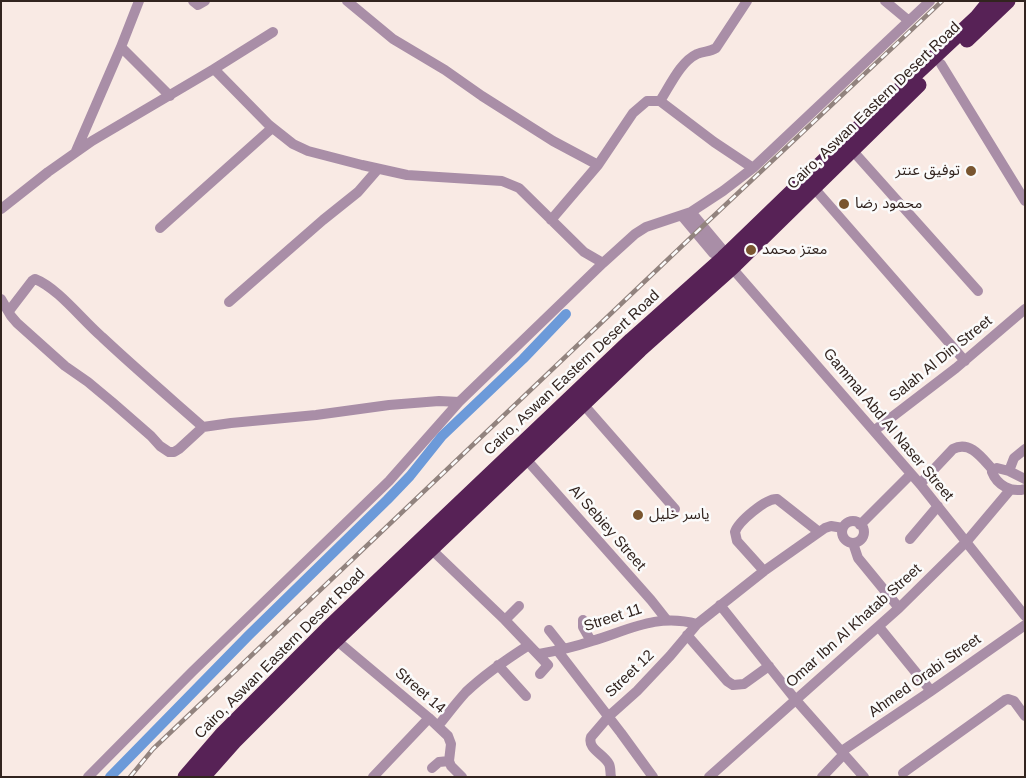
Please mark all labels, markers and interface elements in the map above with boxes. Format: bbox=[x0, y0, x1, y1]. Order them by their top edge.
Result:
street label: Cairo, Aswan Eastern Desert Road bbox=[784, 18, 964, 194]
place label: توفيق عنتر bbox=[896, 162, 960, 180]
marker: توفيق عنتر bbox=[964, 164, 978, 178]
place label: محمود رضا bbox=[855, 195, 922, 213]
marker: محمود رضا bbox=[837, 197, 851, 211]
place label: معتز محمد bbox=[762, 241, 827, 259]
marker: معتز محمد bbox=[744, 243, 758, 257]
street label: Cairo, Aswan Eastern Desert Road bbox=[480, 287, 664, 459]
street label: Salah Al Din Street bbox=[886, 312, 996, 406]
street label: Gammal Abd Al Naser Street bbox=[819, 345, 957, 505]
street label: Al Sebiey Street bbox=[565, 482, 649, 574]
place label: ياسر خليل bbox=[649, 506, 710, 524]
marker: ياسر خليل bbox=[631, 508, 645, 522]
street label: Omar Ibn Al Khatab Street bbox=[783, 560, 925, 692]
street label: Cairo, Aswan Eastern Desert Road bbox=[191, 565, 369, 743]
street label: Street 11 bbox=[582, 600, 644, 636]
street label: Ahmed Orabi Street bbox=[866, 631, 984, 721]
street label: Street 12 bbox=[602, 646, 658, 702]
street label: Street 14 bbox=[391, 664, 449, 718]

